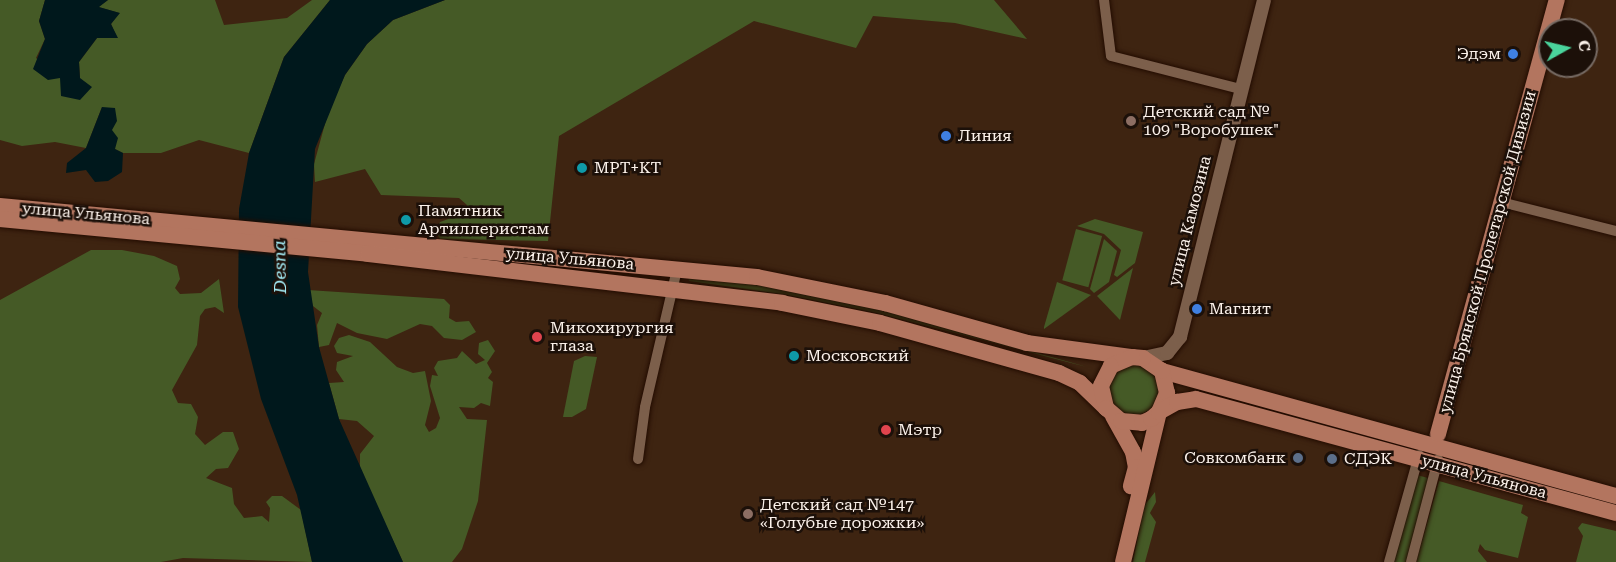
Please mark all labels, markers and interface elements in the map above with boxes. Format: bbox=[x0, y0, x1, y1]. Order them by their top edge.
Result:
north arrow bbox=[1538, 18, 1598, 78]
text: С bbox=[1574, 39, 1595, 53]
place label: Эдэм bbox=[1457, 44, 1501, 64]
marker: Эдэм bbox=[1506, 47, 1520, 61]
street label: улица Брянской Пролетарской Дивизии bbox=[1436, 89, 1540, 415]
place label: Детский сад № 109 "Воробушек" bbox=[1143, 102, 1279, 140]
marker: Детский сад № 109 "Воробушек" bbox=[1124, 114, 1138, 128]
place label: Линия bbox=[958, 126, 1012, 146]
marker: Линия bbox=[939, 129, 953, 143]
street label: улица Камозина bbox=[1164, 154, 1216, 288]
place label: МРТ+КТ bbox=[594, 158, 661, 178]
marker: МРТ+КТ bbox=[575, 161, 589, 175]
street label: улица Ульянова bbox=[21, 199, 151, 229]
place label: Памятник Артиллеристам bbox=[418, 201, 549, 239]
marker: Памятник Артиллеристам bbox=[399, 213, 413, 227]
water label: Desna bbox=[269, 240, 291, 294]
street label: улица Ульянова bbox=[505, 244, 635, 274]
place label: Магнит bbox=[1209, 299, 1271, 319]
marker: Магнит bbox=[1190, 302, 1204, 316]
place label: Микохирургия глаза bbox=[550, 318, 674, 356]
marker: Микохирургия глаза bbox=[528, 328, 546, 346]
place label: Московский bbox=[806, 346, 909, 366]
marker: Московский bbox=[787, 349, 801, 363]
place label: Мэтр bbox=[898, 420, 942, 440]
marker: Мэтр bbox=[879, 423, 893, 437]
place label: Совкомбанк bbox=[1184, 448, 1286, 468]
place label: СДЭК bbox=[1344, 449, 1392, 469]
marker: Совкомбанк bbox=[1291, 451, 1305, 465]
street label: улица Ульянова bbox=[1420, 451, 1548, 503]
marker: СДЭК bbox=[1325, 452, 1339, 466]
place label: Детский сад №147 «Голубые дорожки» bbox=[760, 495, 924, 533]
marker: Детский сад №147 «Голубые дорожки» bbox=[741, 507, 755, 521]

